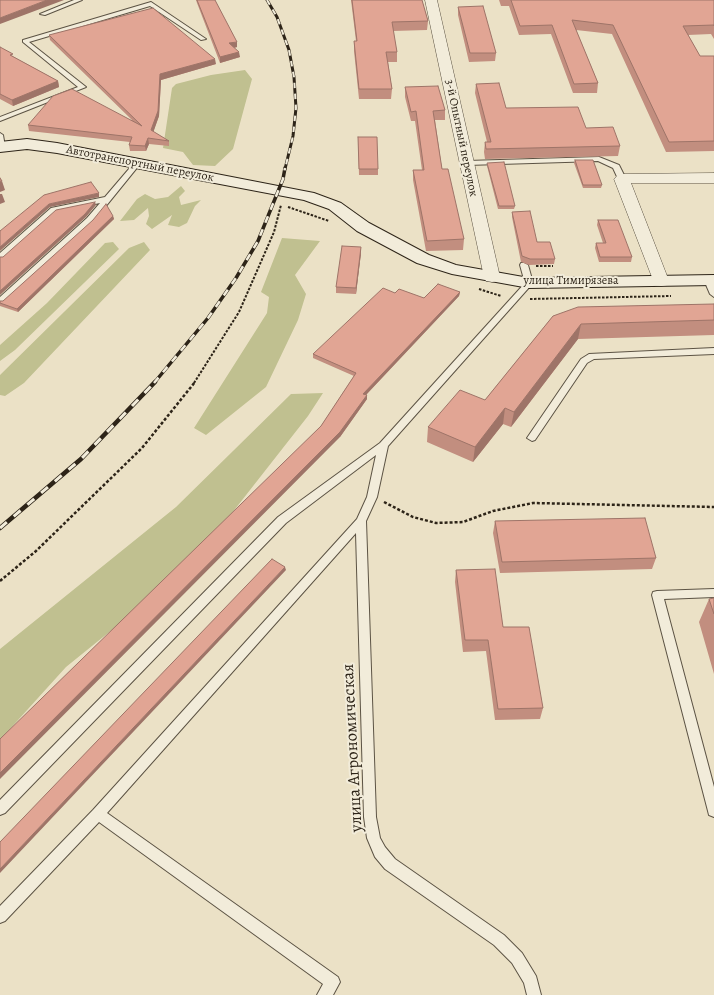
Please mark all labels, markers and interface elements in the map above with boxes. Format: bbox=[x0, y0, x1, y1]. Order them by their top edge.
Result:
street label: 3-й Опытный переулок bbox=[442, 78, 480, 198]
street label: Автотранспортный переулок bbox=[65, 143, 215, 185]
street label: улица Тимирязева bbox=[523, 274, 619, 288]
street label: улица Агрономическая bbox=[338, 663, 368, 833]

